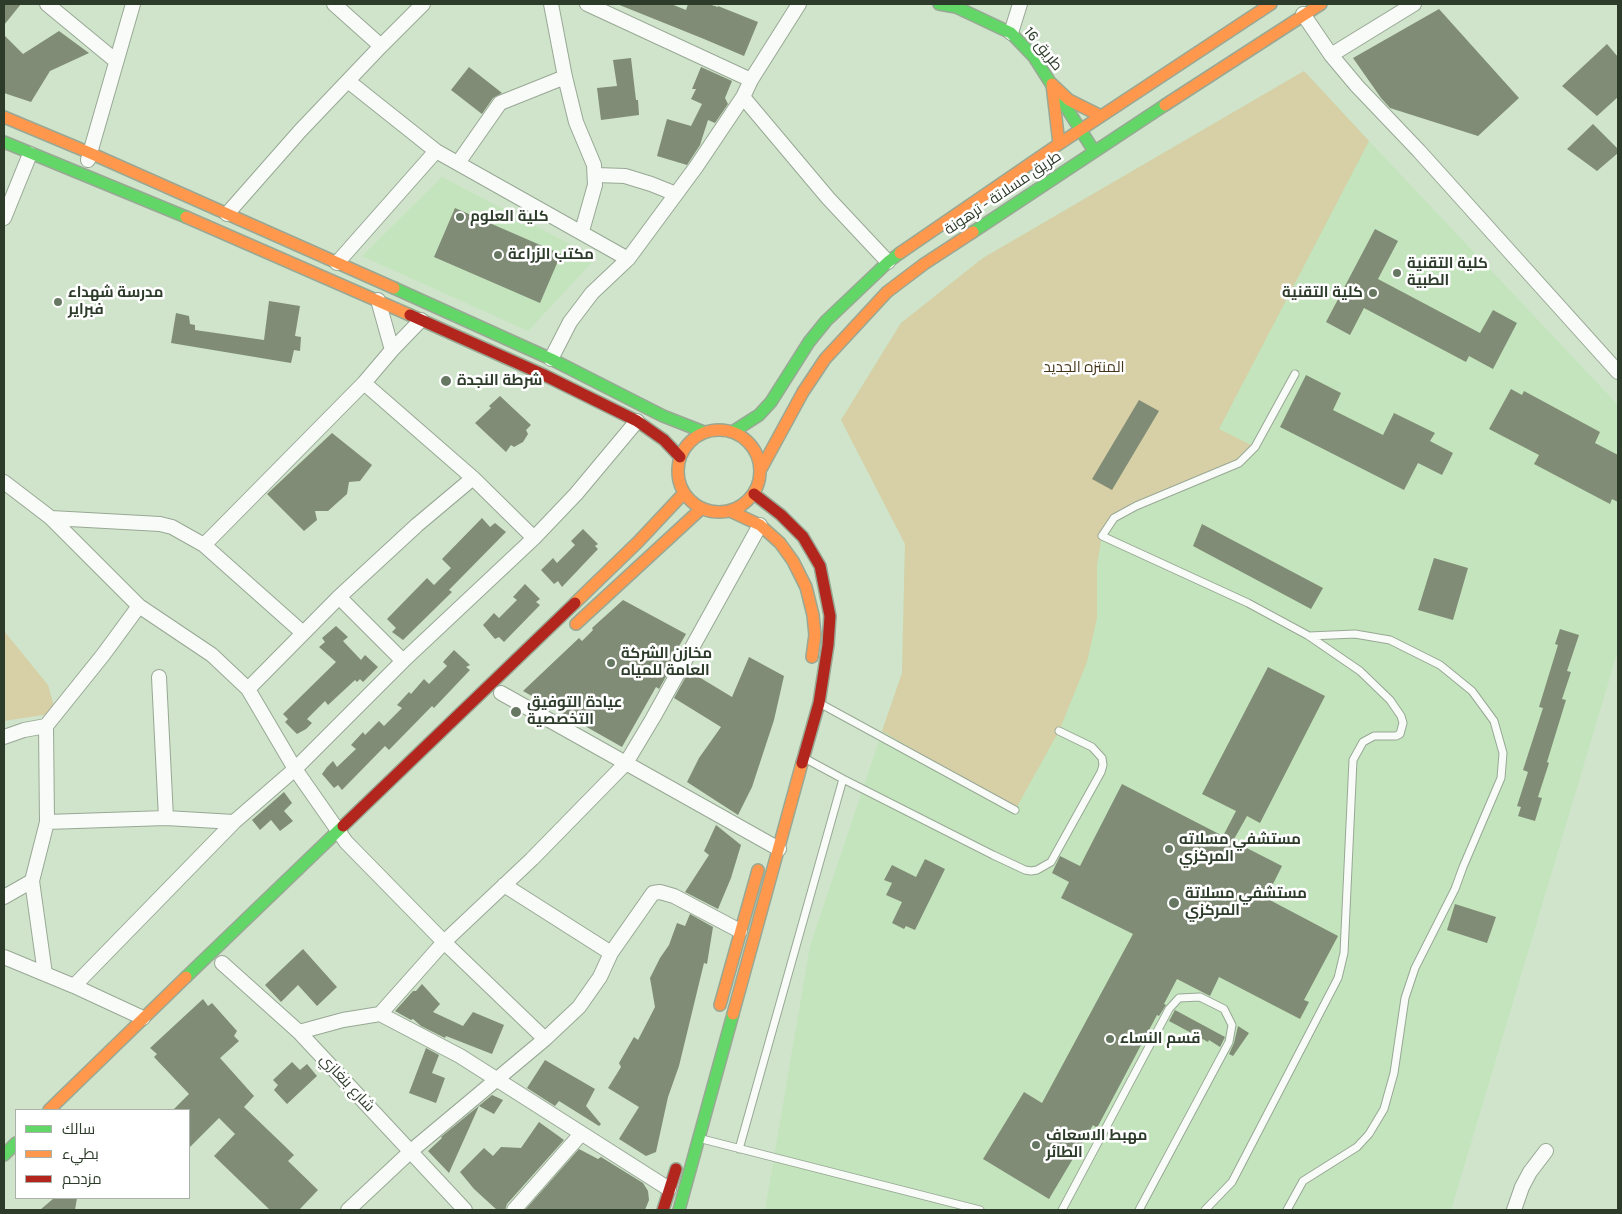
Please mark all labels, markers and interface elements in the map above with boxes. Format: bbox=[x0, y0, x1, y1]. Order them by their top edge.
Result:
street label: طريق 16 bbox=[1020, 23, 1066, 75]
street label: طريق مسلاتة - ترهونة bbox=[941, 147, 1065, 239]
place label: كلية العلوم bbox=[470, 208, 549, 226]
marker: كلية العلوم bbox=[454, 211, 466, 223]
place label: مكتب الزراعة bbox=[508, 246, 594, 264]
marker: مكتب الزراعة bbox=[492, 249, 504, 261]
place label: كلية التقنية الطبية bbox=[1407, 255, 1488, 290]
marker: كلية التقنية الطبية bbox=[1391, 267, 1403, 279]
place label: مدرسة شهداء فبراير bbox=[68, 284, 163, 319]
place label: كلية التقنية bbox=[1282, 284, 1363, 302]
marker: كلية التقنية bbox=[1367, 287, 1379, 299]
marker: مدرسة شهداء فبراير bbox=[52, 296, 64, 308]
park label: المنتزه الجديد bbox=[1043, 359, 1125, 377]
place label: شرطة النجدة bbox=[457, 372, 542, 390]
marker: شرطة النجدة bbox=[439, 374, 453, 388]
place label: مخازن الشركة العامة للمياه bbox=[621, 645, 712, 680]
marker: مخازن الشركة العامة للمياه bbox=[605, 657, 617, 669]
place label: عيادة التوفيق التخصصية bbox=[527, 694, 623, 729]
marker: عيادة التوفيق التخصصية bbox=[509, 705, 523, 719]
place label: مستشفي مسلاته المركزي bbox=[1179, 831, 1301, 866]
marker: مستشفي مسلاته المركزي bbox=[1163, 843, 1175, 855]
place label: مستشفي مسلاتة المركزي bbox=[1185, 885, 1307, 920]
marker: مستشفي مسلاتة المركزي bbox=[1167, 896, 1181, 910]
place label: قسم النساء bbox=[1120, 1030, 1200, 1048]
marker: قسم النساء bbox=[1104, 1033, 1116, 1045]
street label: شارع بنغازي bbox=[316, 1050, 378, 1116]
legend bbox=[15, 1109, 190, 1199]
text: سالك bbox=[62, 1120, 95, 1138]
place label: مهبط الاسعاف الطائر bbox=[1046, 1127, 1147, 1162]
marker: مهبط الاسعاف الطائر bbox=[1030, 1139, 1042, 1151]
text: بطيء bbox=[62, 1145, 99, 1163]
text: مزدحم bbox=[62, 1170, 102, 1188]

